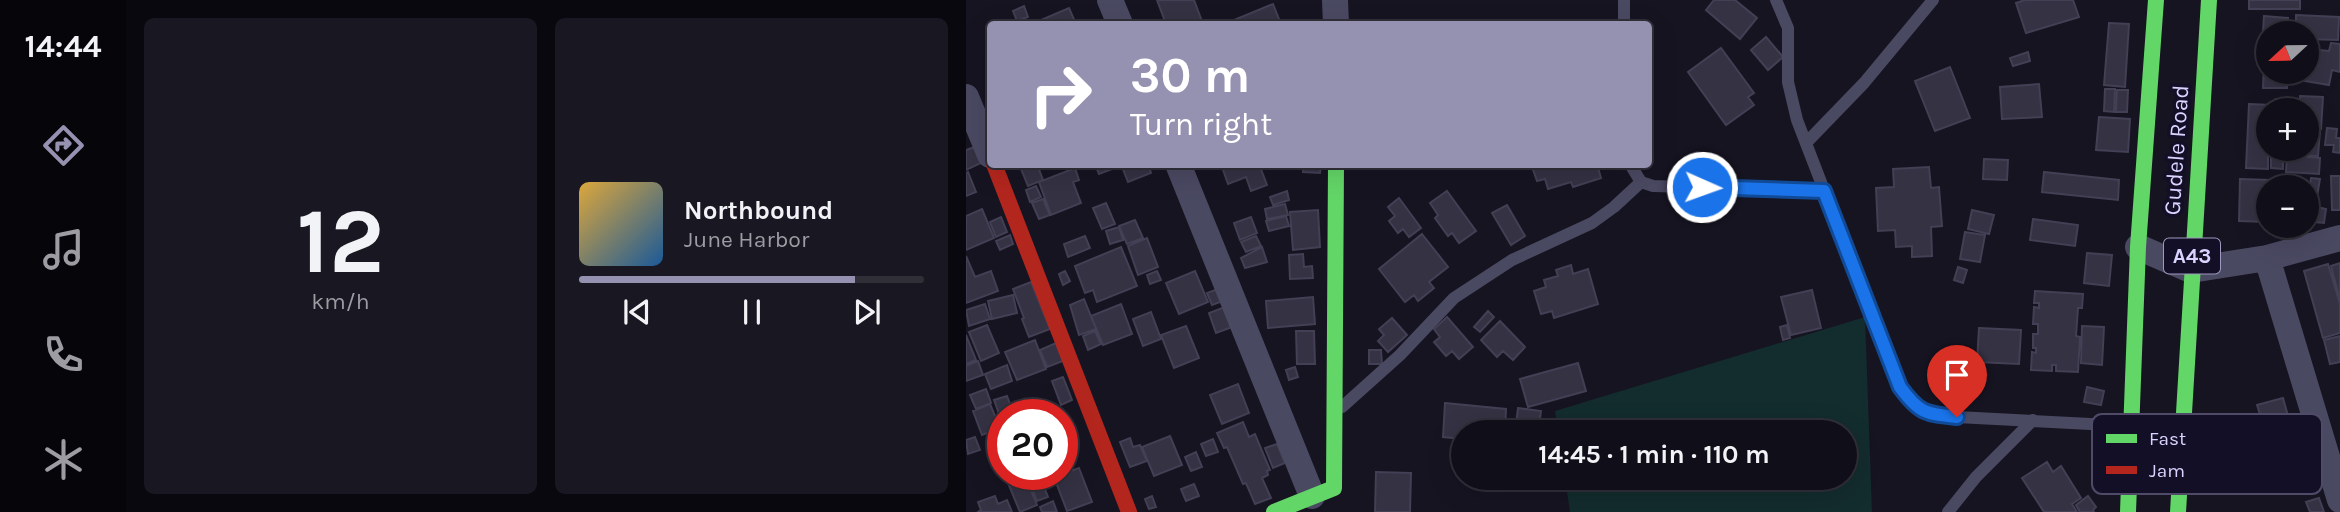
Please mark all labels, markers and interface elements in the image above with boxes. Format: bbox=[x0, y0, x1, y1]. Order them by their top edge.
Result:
north arrow bbox=[2256, 21, 2319, 84]
map controls bbox=[2256, 21, 2319, 238]
text: 14:44 bbox=[24, 28, 102, 65]
text: 30 m bbox=[1130, 47, 1250, 104]
icon: right bbox=[1015, 49, 1106, 140]
street label: Gudele Road bbox=[2158, 84, 2195, 216]
button: + bbox=[2256, 98, 2319, 161]
text: Turn right bbox=[1130, 106, 1272, 143]
icon: directions bbox=[39, 121, 88, 170]
position arrow bbox=[1665, 150, 1739, 224]
button: − bbox=[2256, 175, 2319, 238]
text: 12 bbox=[297, 189, 384, 295]
text: Northbound bbox=[684, 195, 833, 226]
icon: music bbox=[39, 225, 88, 274]
text: June Harbor bbox=[684, 226, 809, 253]
road number: A43 bbox=[2164, 238, 2220, 274]
text: km/h bbox=[311, 288, 370, 315]
icon: previous bbox=[618, 293, 656, 331]
icon: pause bbox=[733, 293, 771, 331]
icon: next bbox=[848, 293, 886, 331]
icon: phone bbox=[39, 330, 88, 379]
pin bbox=[1927, 345, 1987, 417]
icon: arrive bbox=[1938, 356, 1976, 394]
speed limit sign: 20 bbox=[987, 399, 1078, 490]
legend bbox=[2092, 414, 2322, 494]
text: Fast bbox=[2149, 428, 2186, 450]
icon: climate bbox=[39, 435, 88, 484]
text: 14:45 · 1 min · 110 m bbox=[1538, 439, 1770, 470]
text: Jam bbox=[2149, 460, 2185, 482]

